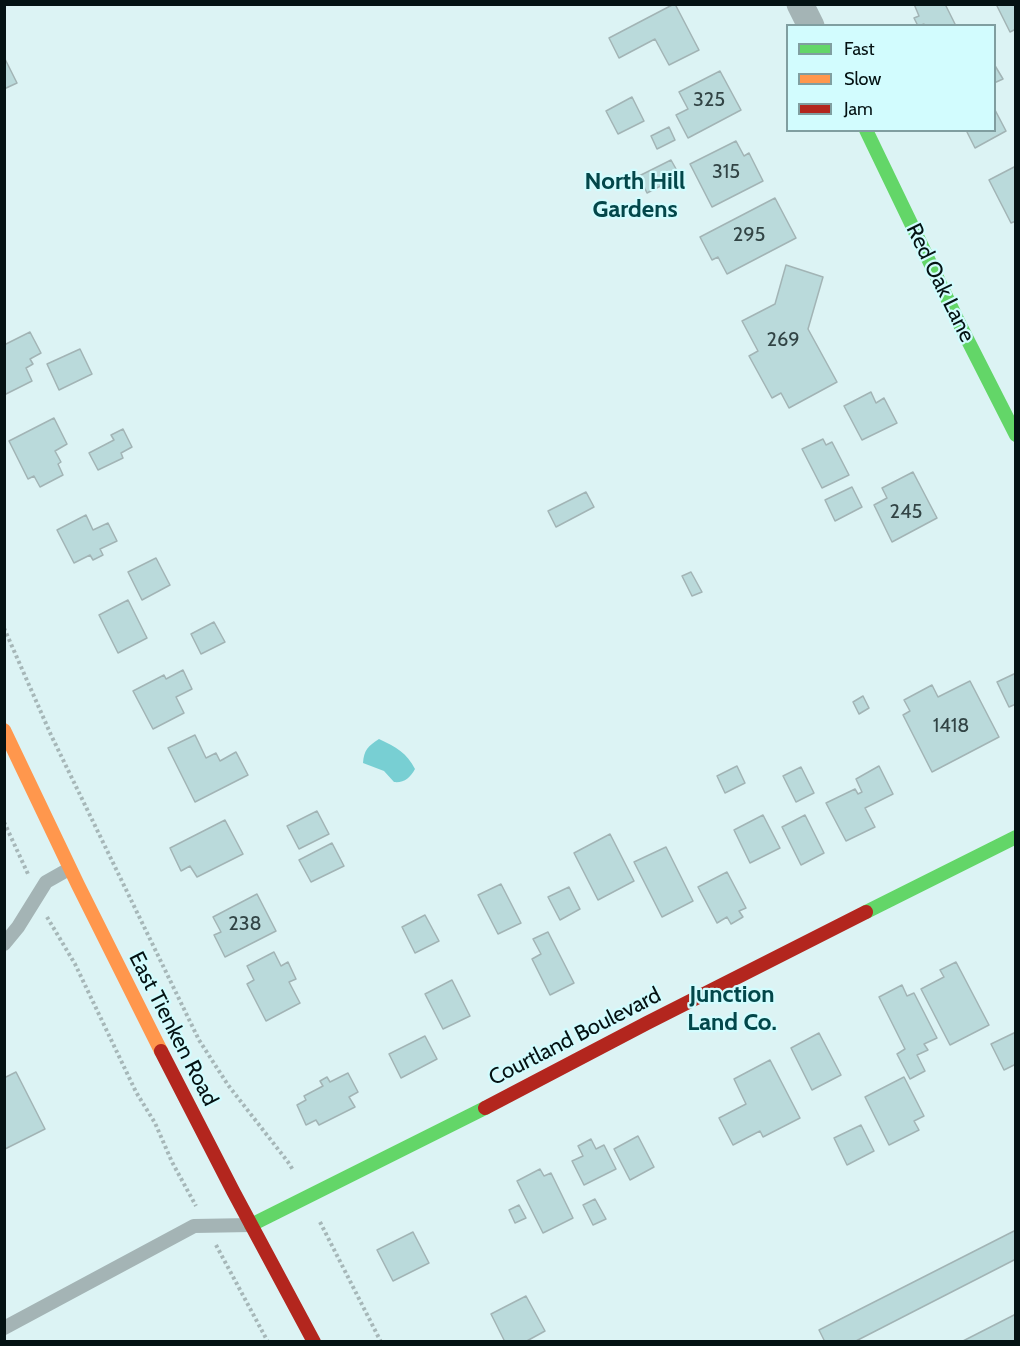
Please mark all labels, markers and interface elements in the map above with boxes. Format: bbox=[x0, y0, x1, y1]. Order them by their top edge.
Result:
legend bbox=[786, 24, 996, 132]
text: Fast bbox=[844, 38, 875, 60]
text: Slow bbox=[844, 68, 881, 90]
house number: 325 bbox=[693, 88, 725, 112]
text: Jam bbox=[844, 98, 873, 120]
house number: 315 bbox=[712, 160, 740, 184]
district label: North Hill Gardens bbox=[585, 168, 685, 224]
street label: Red Oak Lane bbox=[900, 219, 980, 347]
house number: 295 bbox=[733, 223, 765, 247]
house number: 269 bbox=[766, 328, 800, 352]
house number: 245 bbox=[890, 500, 922, 524]
house number: 1418 bbox=[933, 714, 969, 738]
house number: 238 bbox=[228, 912, 262, 936]
street label: East Tienken Road bbox=[123, 947, 223, 1111]
district label: Junction Land Co. bbox=[687, 981, 777, 1037]
street label: Courtland Boulevard bbox=[485, 982, 665, 1092]

